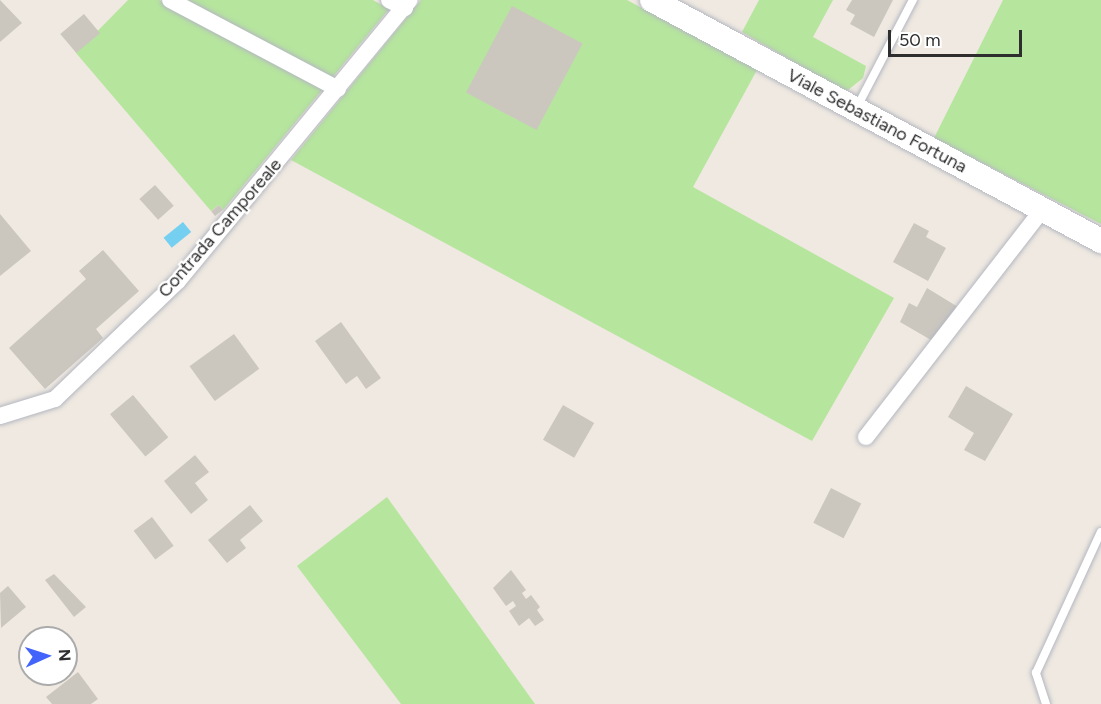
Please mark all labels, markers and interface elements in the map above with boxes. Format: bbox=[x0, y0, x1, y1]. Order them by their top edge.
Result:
scale bar bbox=[891, 18, 1024, 56]
text: 50 m bbox=[899, 29, 941, 51]
street label: Viale Sebastiano Fortuna bbox=[783, 64, 971, 178]
street label: Contrada Camporeale bbox=[154, 154, 286, 302]
north arrow bbox=[18, 626, 78, 686]
text: N bbox=[55, 648, 74, 662]

